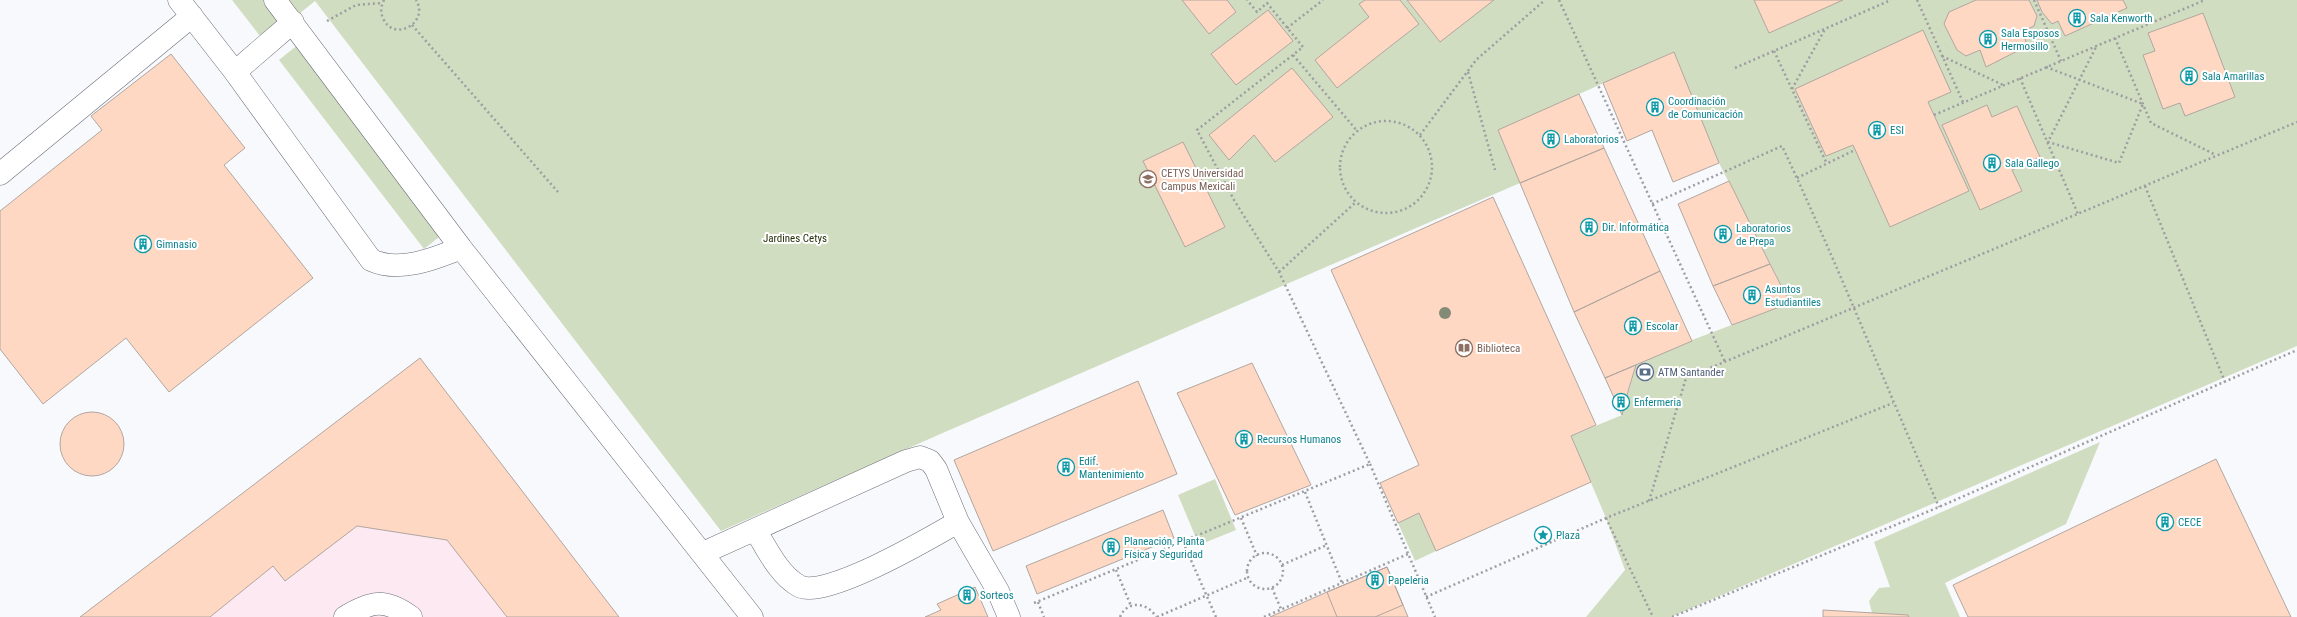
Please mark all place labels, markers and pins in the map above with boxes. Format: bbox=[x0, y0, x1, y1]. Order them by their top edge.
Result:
building icon: Sala Kenworth bbox=[2067, 8, 2087, 28]
place label: Sala Kenworth bbox=[2090, 12, 2153, 25]
place label: Sala Esposos Hermosillo bbox=[2001, 27, 2059, 53]
building icon: Sala Esposos Hermosillo bbox=[1978, 29, 1998, 49]
building icon: Sala Amarillas bbox=[2179, 66, 2199, 86]
place label: Sala Amarillas bbox=[2202, 70, 2264, 83]
place label: Coordinación de Comunicación bbox=[1668, 95, 1743, 121]
building icon: Coordinación de Comunicación bbox=[1645, 97, 1665, 117]
building icon: ESI bbox=[1867, 120, 1887, 140]
place label: ESI bbox=[1890, 124, 1904, 137]
building icon: Laboratorios bbox=[1541, 129, 1561, 149]
place label: Laboratorios bbox=[1564, 133, 1619, 146]
building icon: Sala Gallego bbox=[1982, 153, 2002, 173]
place label: Sala Gallego bbox=[2005, 157, 2060, 170]
place label: CETYS Universidad Campus Mexicali bbox=[1161, 167, 1243, 193]
school or university icon: CETYS Universidad Campus Mexicali bbox=[1138, 169, 1158, 189]
building icon: Dir. Informática bbox=[1579, 217, 1599, 237]
place label: Dir. Informática bbox=[1602, 221, 1669, 234]
place label: Laboratorios de Prepa bbox=[1736, 222, 1791, 248]
building icon: Laboratorios de Prepa bbox=[1713, 224, 1733, 244]
building icon: Gimnasio bbox=[133, 234, 153, 254]
place label: Gimnasio bbox=[156, 238, 197, 251]
place label: Asuntos Estudiantiles bbox=[1765, 283, 1821, 309]
building icon: Asuntos Estudiantiles bbox=[1742, 285, 1762, 305]
building icon: Escolar bbox=[1623, 316, 1643, 336]
place label: Escolar bbox=[1646, 320, 1679, 333]
library icon: Biblioteca bbox=[1454, 338, 1474, 358]
place label: Biblioteca bbox=[1477, 342, 1520, 355]
bank icon: ATM Santander bbox=[1635, 362, 1655, 382]
place label: ATM Santander bbox=[1658, 366, 1725, 379]
building icon: Enfermeria bbox=[1611, 392, 1631, 412]
place label: Enfermeria bbox=[1634, 396, 1681, 409]
building icon: Recursos Humanos bbox=[1234, 429, 1254, 449]
place label: Recursos Humanos bbox=[1257, 433, 1341, 446]
place label: Edif. Mantenimiento bbox=[1079, 455, 1145, 481]
building icon: Edif. Mantenimiento bbox=[1056, 457, 1076, 477]
building icon: CECE bbox=[2155, 512, 2175, 532]
place label: CECE bbox=[2178, 516, 2202, 529]
place icon: Plaza bbox=[1533, 525, 1553, 545]
place label: Plaza bbox=[1556, 529, 1580, 542]
place label: Planeación, Planta Física y Seguridad bbox=[1124, 535, 1205, 561]
building icon: Planeación, Planta Física y Seguridad bbox=[1101, 537, 1121, 557]
building icon: Papeleria bbox=[1365, 570, 1385, 590]
place label: Papeleria bbox=[1388, 574, 1429, 587]
building icon: Sorteos bbox=[957, 585, 977, 605]
place label: Sorteos bbox=[980, 589, 1014, 602]

